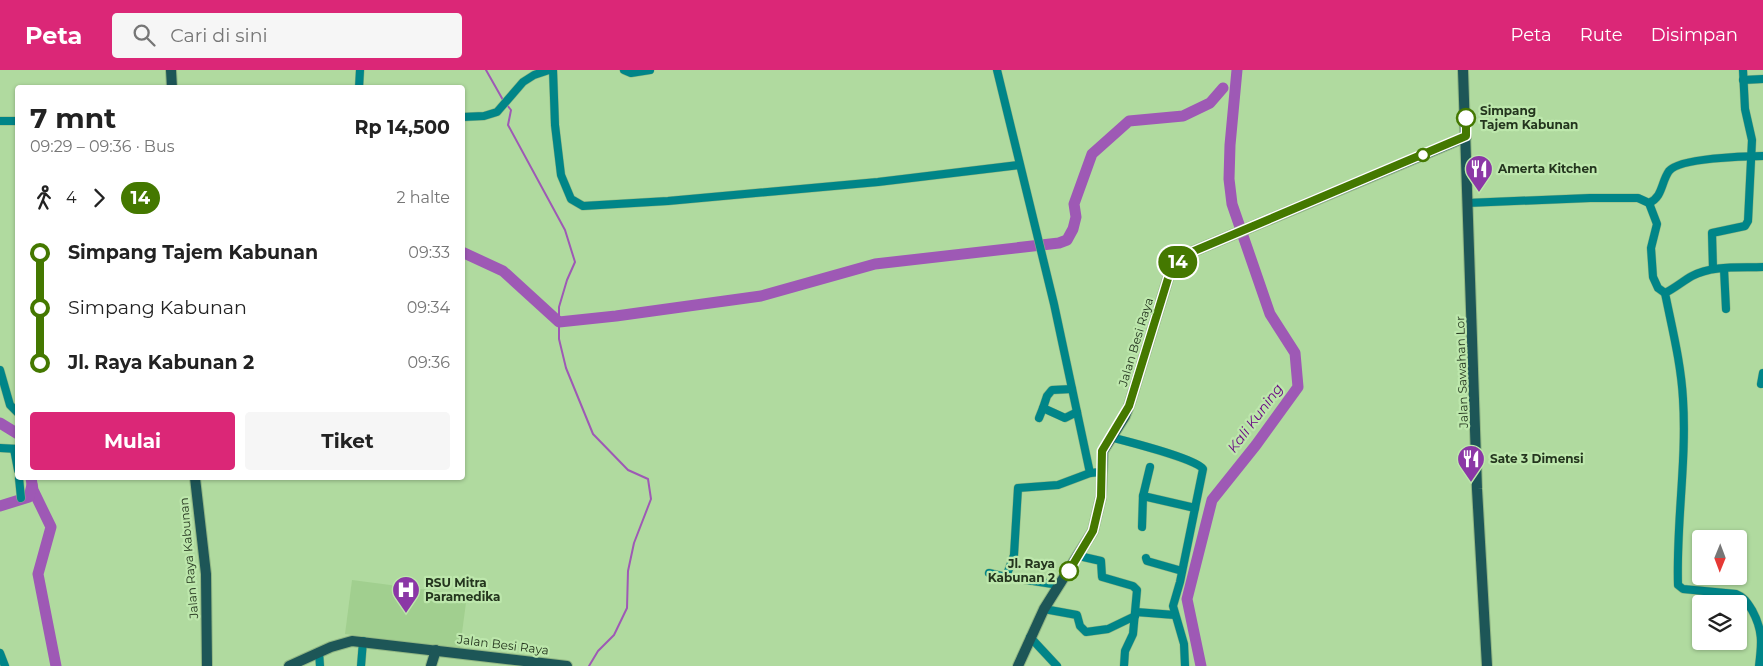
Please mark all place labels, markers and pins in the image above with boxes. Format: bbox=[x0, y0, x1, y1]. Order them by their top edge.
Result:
place label: Simpang Tajem Kabunan bbox=[1480, 103, 1578, 132]
marker: Simpang Tajem Kabunan bbox=[1456, 108, 1476, 128]
unlabelled marker bbox=[1416, 148, 1430, 162]
restaurant icon: Amerta Kitchen bbox=[1464, 154, 1494, 193]
place label: Amerta Kitchen bbox=[1497, 161, 1597, 176]
restaurant icon: Sate 3 Dimensi bbox=[1456, 444, 1486, 483]
place label: Sate 3 Dimensi bbox=[1490, 451, 1584, 466]
place label: Jl. Raya Kabunan 2 bbox=[988, 556, 1055, 585]
marker: Jl. Raya Kabunan 2 bbox=[1059, 561, 1079, 581]
hospital icon: RSU Mitra Paramedika bbox=[391, 575, 421, 614]
place label: RSU Mitra Paramedika bbox=[425, 575, 500, 604]

